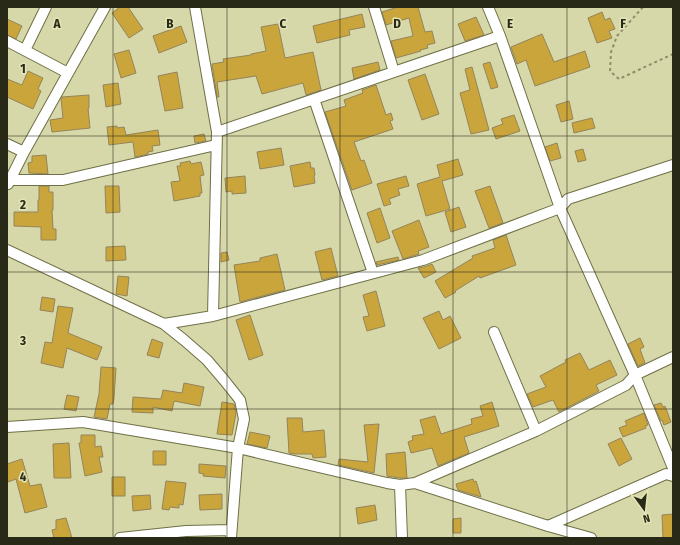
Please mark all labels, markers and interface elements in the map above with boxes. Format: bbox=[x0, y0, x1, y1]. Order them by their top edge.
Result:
text: A bbox=[52, 16, 61, 31]
text: B bbox=[166, 16, 174, 31]
text: C bbox=[280, 16, 287, 31]
text: D bbox=[393, 16, 401, 31]
text: E bbox=[507, 16, 513, 31]
text: F bbox=[620, 16, 626, 31]
text: 1 bbox=[20, 61, 26, 76]
text: 2 bbox=[19, 197, 26, 212]
text: 3 bbox=[19, 333, 26, 348]
text: 4 bbox=[20, 469, 27, 484]
north arrow bbox=[624, 489, 664, 529]
text: N bbox=[642, 511, 651, 525]

